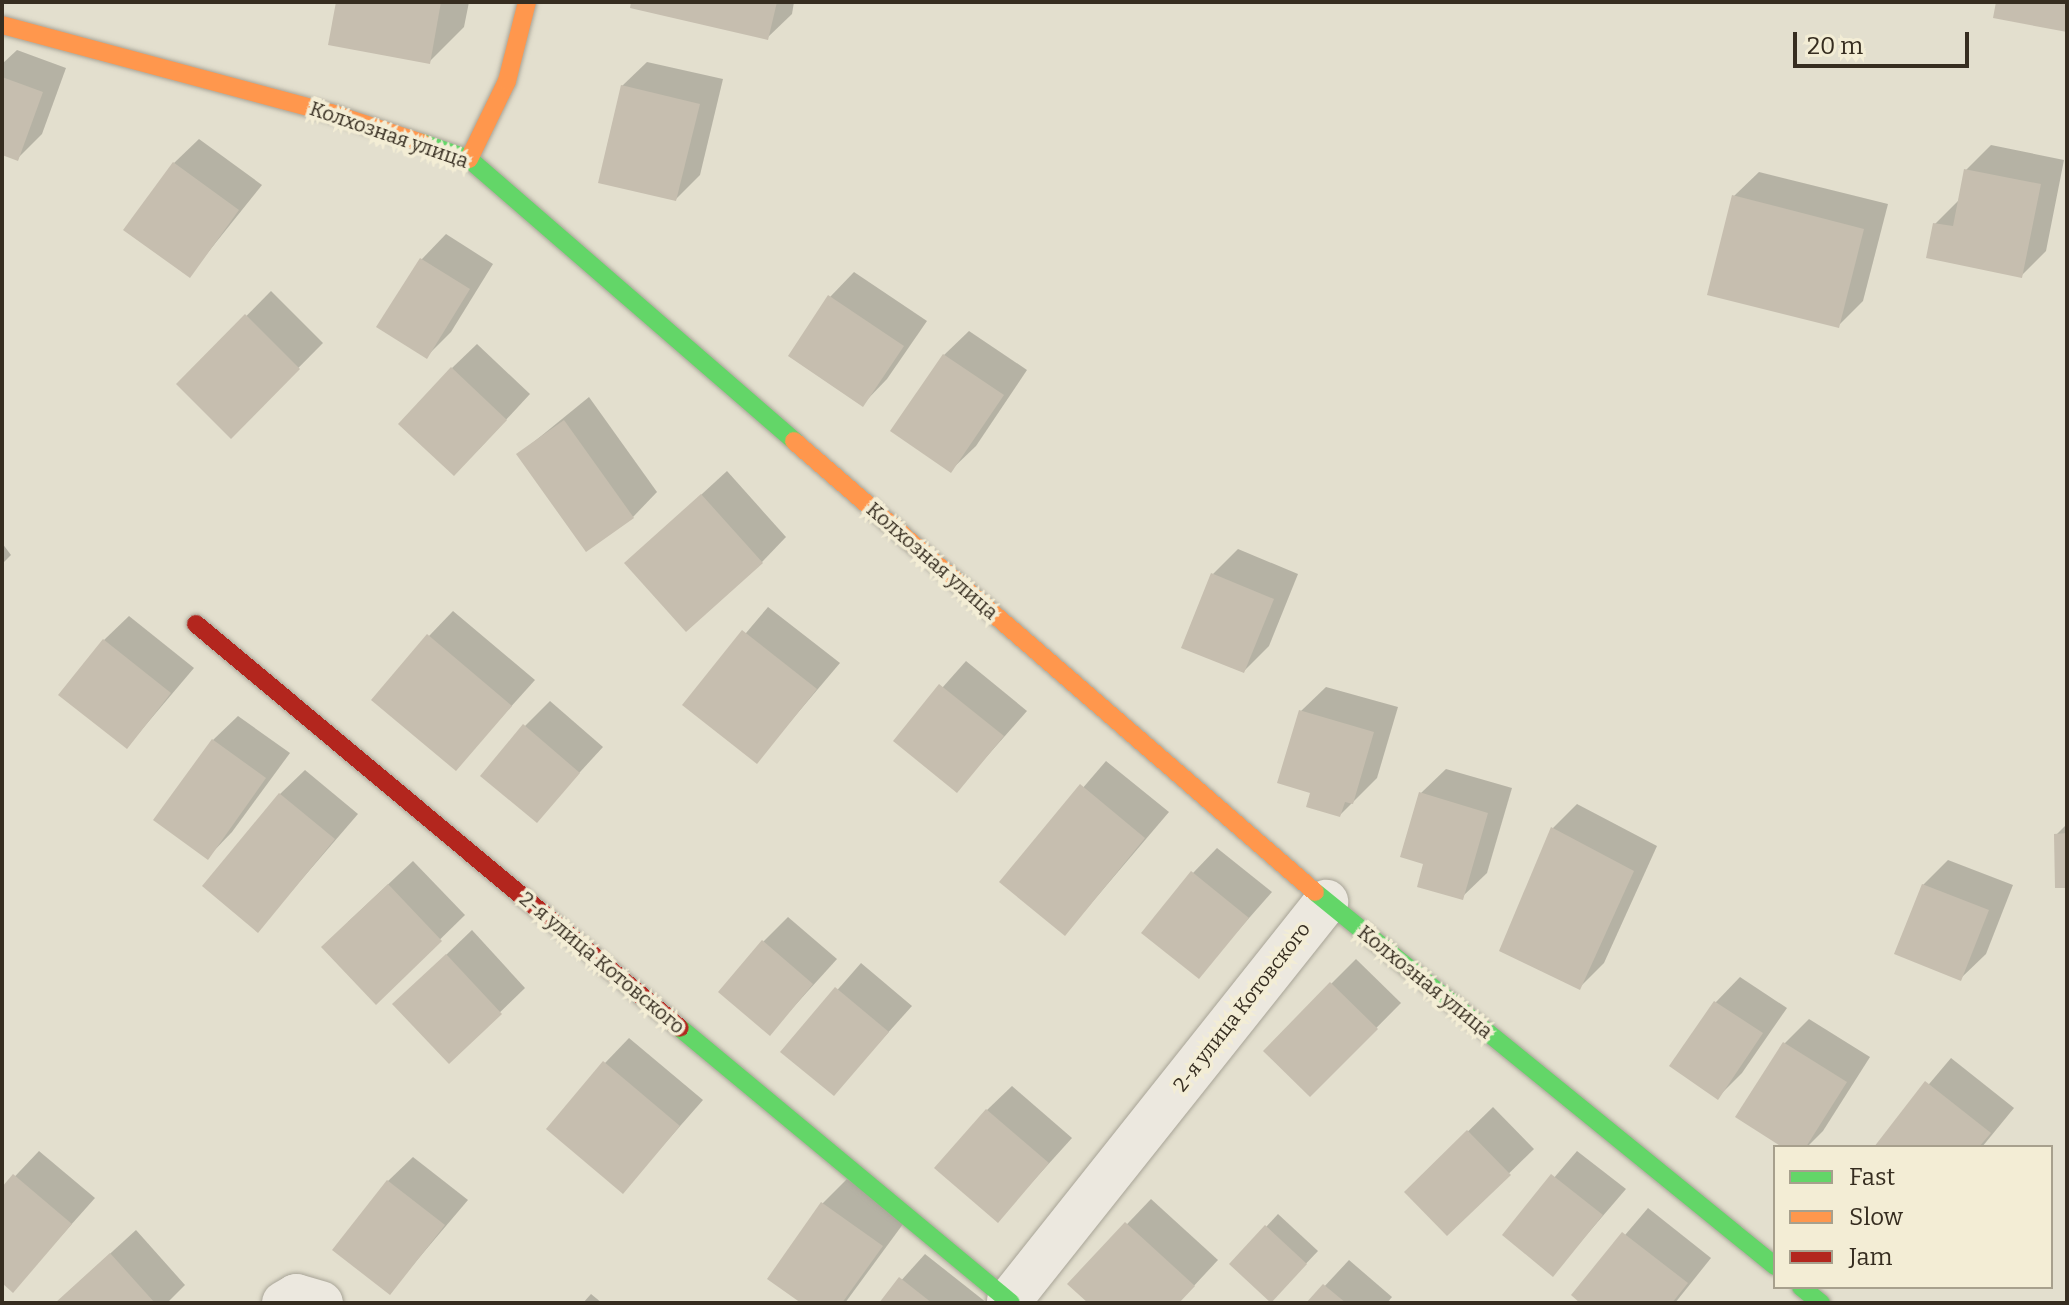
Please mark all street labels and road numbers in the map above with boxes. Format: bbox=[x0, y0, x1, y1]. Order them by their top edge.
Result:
street label: Колхозная улица bbox=[307, 97, 471, 173]
street label: Колхозная улица bbox=[861, 497, 1003, 625]
street label: 2-я улица Котовского bbox=[515, 887, 689, 1039]
street label: 2-я улица Котовского bbox=[1168, 918, 1316, 1096]
street label: Колхозная улица bbox=[1353, 920, 1497, 1044]

